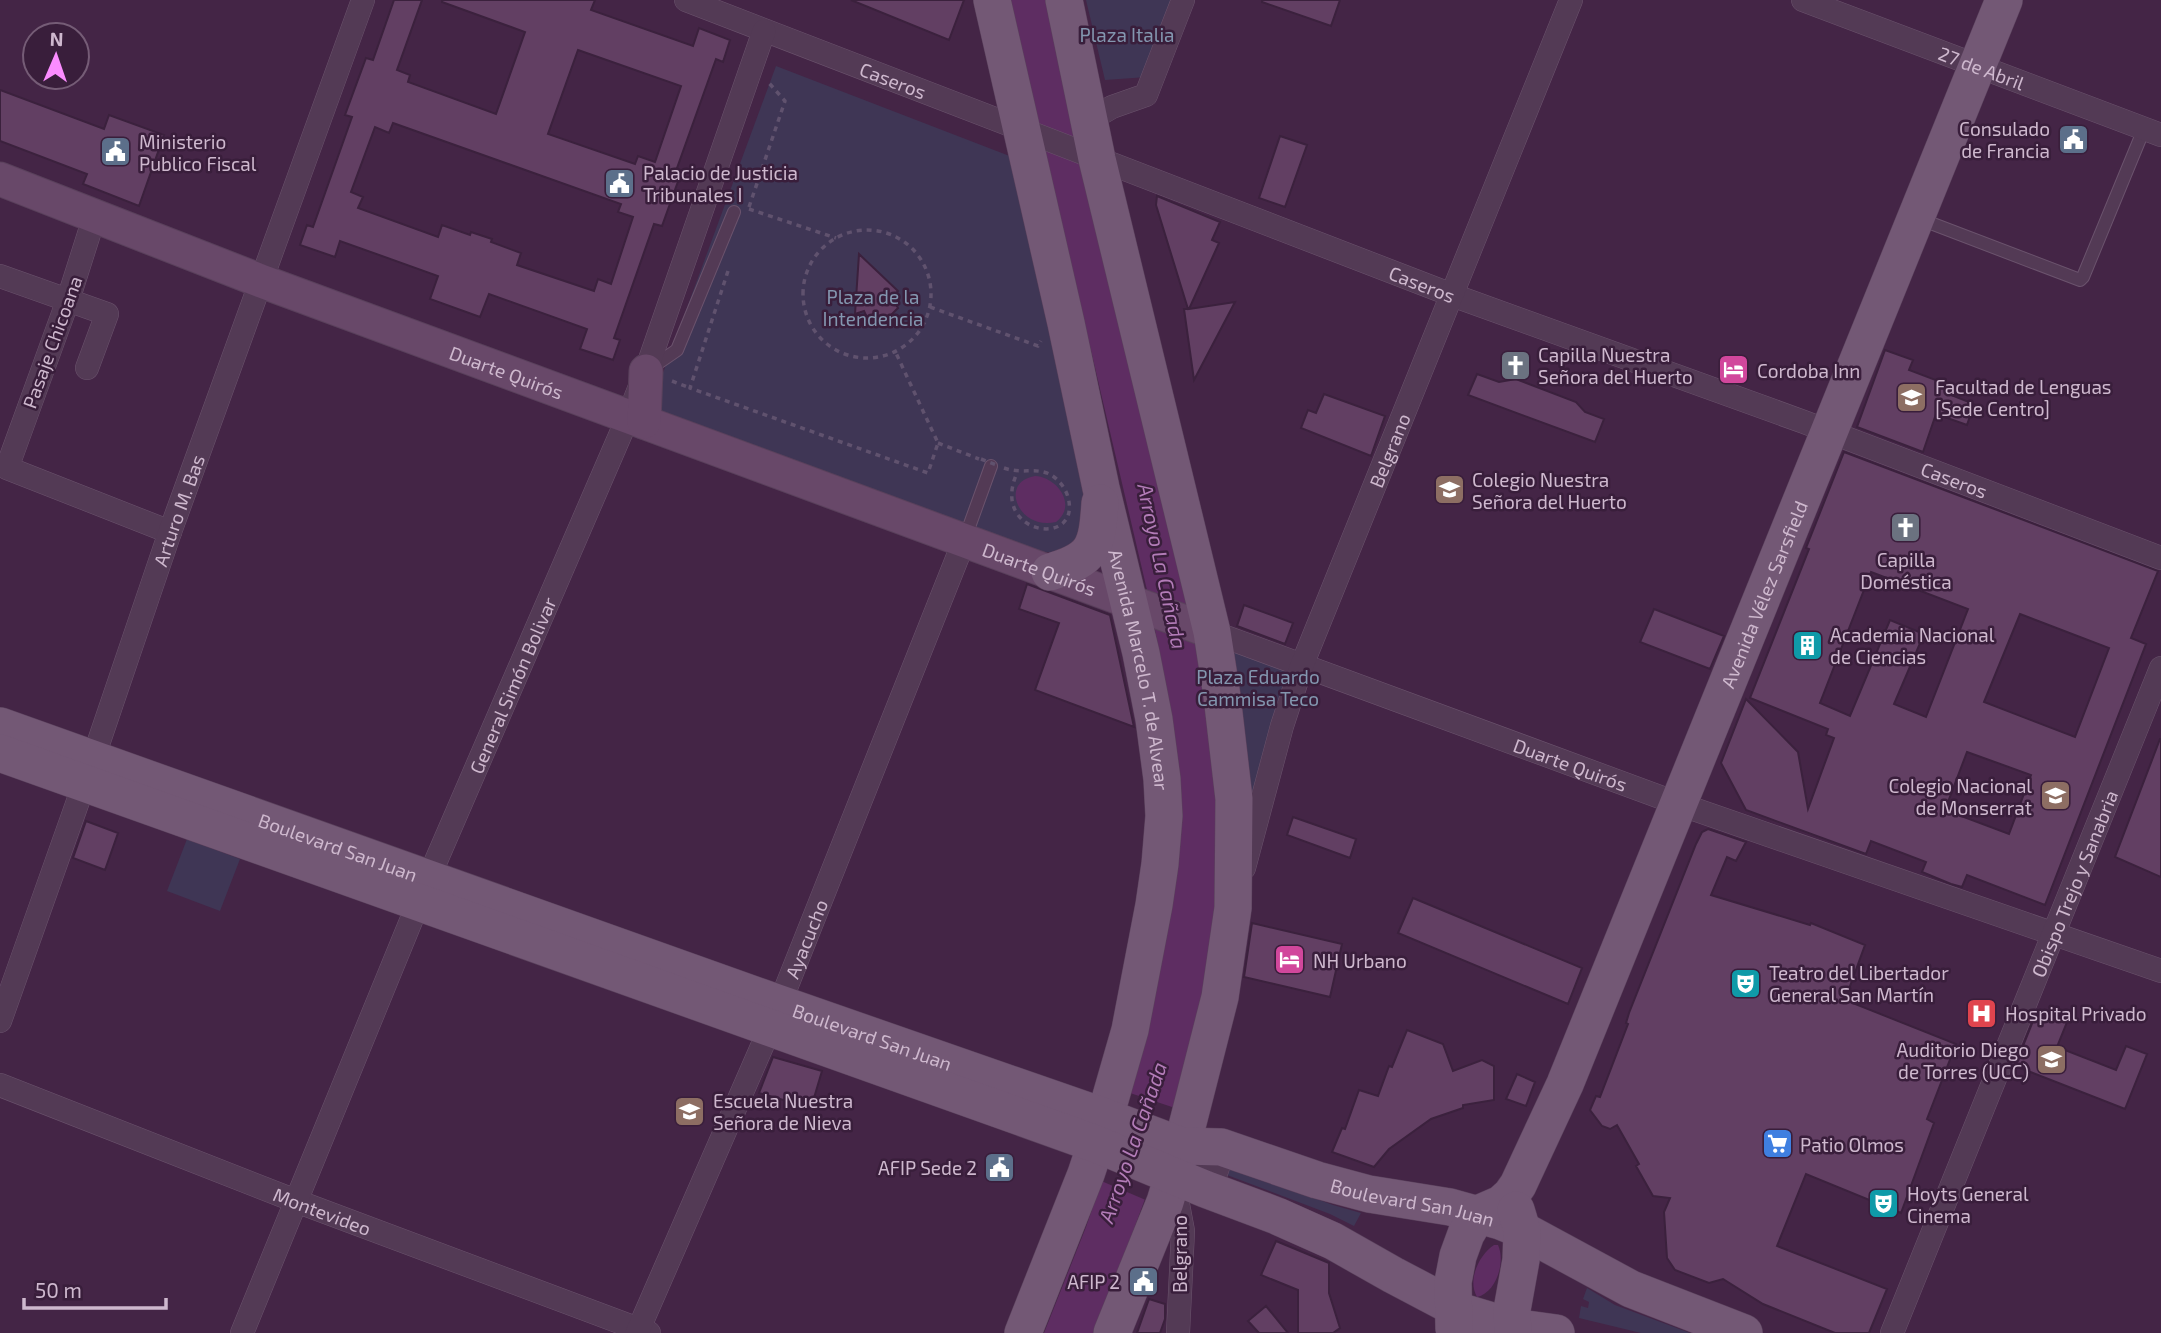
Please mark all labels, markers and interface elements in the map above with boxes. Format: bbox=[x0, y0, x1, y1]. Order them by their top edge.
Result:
north arrow bbox=[21, 21, 91, 91]
park label: Plaza Italia bbox=[1079, 23, 1175, 46]
text: N bbox=[49, 27, 64, 50]
street label: 27 de Abril bbox=[1935, 41, 2028, 94]
street label: Caseros bbox=[857, 57, 929, 103]
place label: Consulado de Francia bbox=[1959, 117, 2050, 162]
public building icon: Consulado de Francia bbox=[2056, 122, 2090, 156]
place label: Ministerio Publico Fiscal bbox=[139, 130, 257, 175]
public building icon: Ministerio Publico Fiscal bbox=[99, 135, 133, 169]
place label: Palacio de Justicia Tribunales I bbox=[643, 161, 798, 206]
public building icon: Palacio de Justicia Tribunales I bbox=[603, 166, 637, 200]
street label: Caseros bbox=[1386, 260, 1459, 307]
street label: Pasaje Chicoana bbox=[17, 273, 87, 411]
park label: Plaza de la Intendencia bbox=[822, 285, 924, 330]
street label: Duarte Quirós bbox=[447, 340, 567, 403]
place label: Capilla Nuestra Señora del Huerto bbox=[1538, 343, 1693, 388]
church icon: Capilla Nuestra Señora del Huerto bbox=[1498, 348, 1532, 382]
hotel icon: Cordoba Inn bbox=[1717, 353, 1751, 387]
place label: Cordoba Inn bbox=[1757, 359, 1860, 382]
place label: Facultad de Lenguas [Sede Centro] bbox=[1935, 375, 2111, 420]
school or university icon: Facultad de Lenguas [Sede Centro] bbox=[1895, 380, 1929, 414]
street label: Belgrano bbox=[1364, 410, 1414, 491]
street label: Arturo M. Bas bbox=[148, 451, 209, 569]
street label: Caseros bbox=[1918, 456, 1991, 502]
place label: Colegio Nuestra Señora del Huerto bbox=[1472, 468, 1627, 513]
school or university icon: Colegio Nuestra Señora del Huerto bbox=[1432, 473, 1466, 507]
water label: Arroyo La Cañada bbox=[1132, 480, 1193, 651]
street label: Avenida Vélez Sarsfield bbox=[1715, 497, 1812, 691]
church icon: Capilla Doméstica bbox=[1889, 511, 1923, 545]
street label: Duarte Quirós bbox=[979, 537, 1099, 600]
street label: Avenida Marcelo T. de Alvear bbox=[1105, 547, 1174, 791]
place label: Capilla Doméstica bbox=[1860, 548, 1952, 593]
street label: General Simón Bolivar bbox=[464, 593, 560, 777]
place label: Academia Nacional de Ciencias bbox=[1830, 623, 1995, 668]
building icon: Academia Nacional de Ciencias bbox=[1790, 628, 1824, 662]
park label: Plaza Eduardo Cammisa Teco bbox=[1196, 665, 1320, 710]
street label: Duarte Quirós bbox=[1510, 733, 1630, 795]
place label: Colegio Nacional de Monserrat bbox=[1888, 774, 2032, 819]
school or university icon: Colegio Nacional de Monserrat bbox=[2038, 779, 2072, 813]
street label: Obispo Trejo y Sanabria bbox=[2026, 786, 2122, 980]
street label: Boulevard San Juan bbox=[256, 808, 421, 885]
street label: Ayacucho bbox=[780, 896, 832, 981]
hotel icon: NH Urbano bbox=[1273, 943, 1307, 977]
place label: NH Urbano bbox=[1313, 949, 1407, 972]
place label: Teatro del Libertador General San Martín bbox=[1769, 961, 1949, 1006]
theatre icon: Teatro del Libertador General San Martín bbox=[1729, 966, 1763, 1000]
hospital icon: Hospital Privado bbox=[1965, 996, 1999, 1030]
street label: Boulevard San Juan bbox=[790, 998, 955, 1074]
place label: Hospital Privado bbox=[2005, 1002, 2147, 1025]
place label: Auditorio Diego de Torres (UCC) bbox=[1897, 1038, 2029, 1083]
school or university icon: Auditorio Diego de Torres (UCC) bbox=[2035, 1043, 2069, 1077]
water label: Arroyo La Cañada bbox=[1092, 1058, 1172, 1227]
place label: Escuela Nuestra Señora de Nieva bbox=[713, 1089, 853, 1134]
school or university icon: Escuela Nuestra Señora de Nieva bbox=[673, 1094, 707, 1128]
supermarket icon: Patio Olmos bbox=[1760, 1127, 1794, 1161]
place label: Patio Olmos bbox=[1800, 1133, 1904, 1156]
public building icon: AFIP Sede 2 bbox=[983, 1150, 1017, 1184]
place label: AFIP Sede 2 bbox=[878, 1156, 977, 1179]
street label: Boulevard San Juan bbox=[1328, 1173, 1497, 1230]
street label: Montevideo bbox=[270, 1182, 374, 1240]
place label: Hoyts General Cinema bbox=[1907, 1182, 2029, 1227]
theatre icon: Hoyts General Cinema bbox=[1867, 1187, 1901, 1221]
street label: Belgrano bbox=[1168, 1215, 1191, 1293]
public building icon: AFIP 2 bbox=[1126, 1264, 1160, 1298]
scale bar bbox=[24, 1266, 166, 1310]
place label: AFIP 2 bbox=[1067, 1270, 1120, 1293]
text: 50 m bbox=[35, 1277, 82, 1302]

